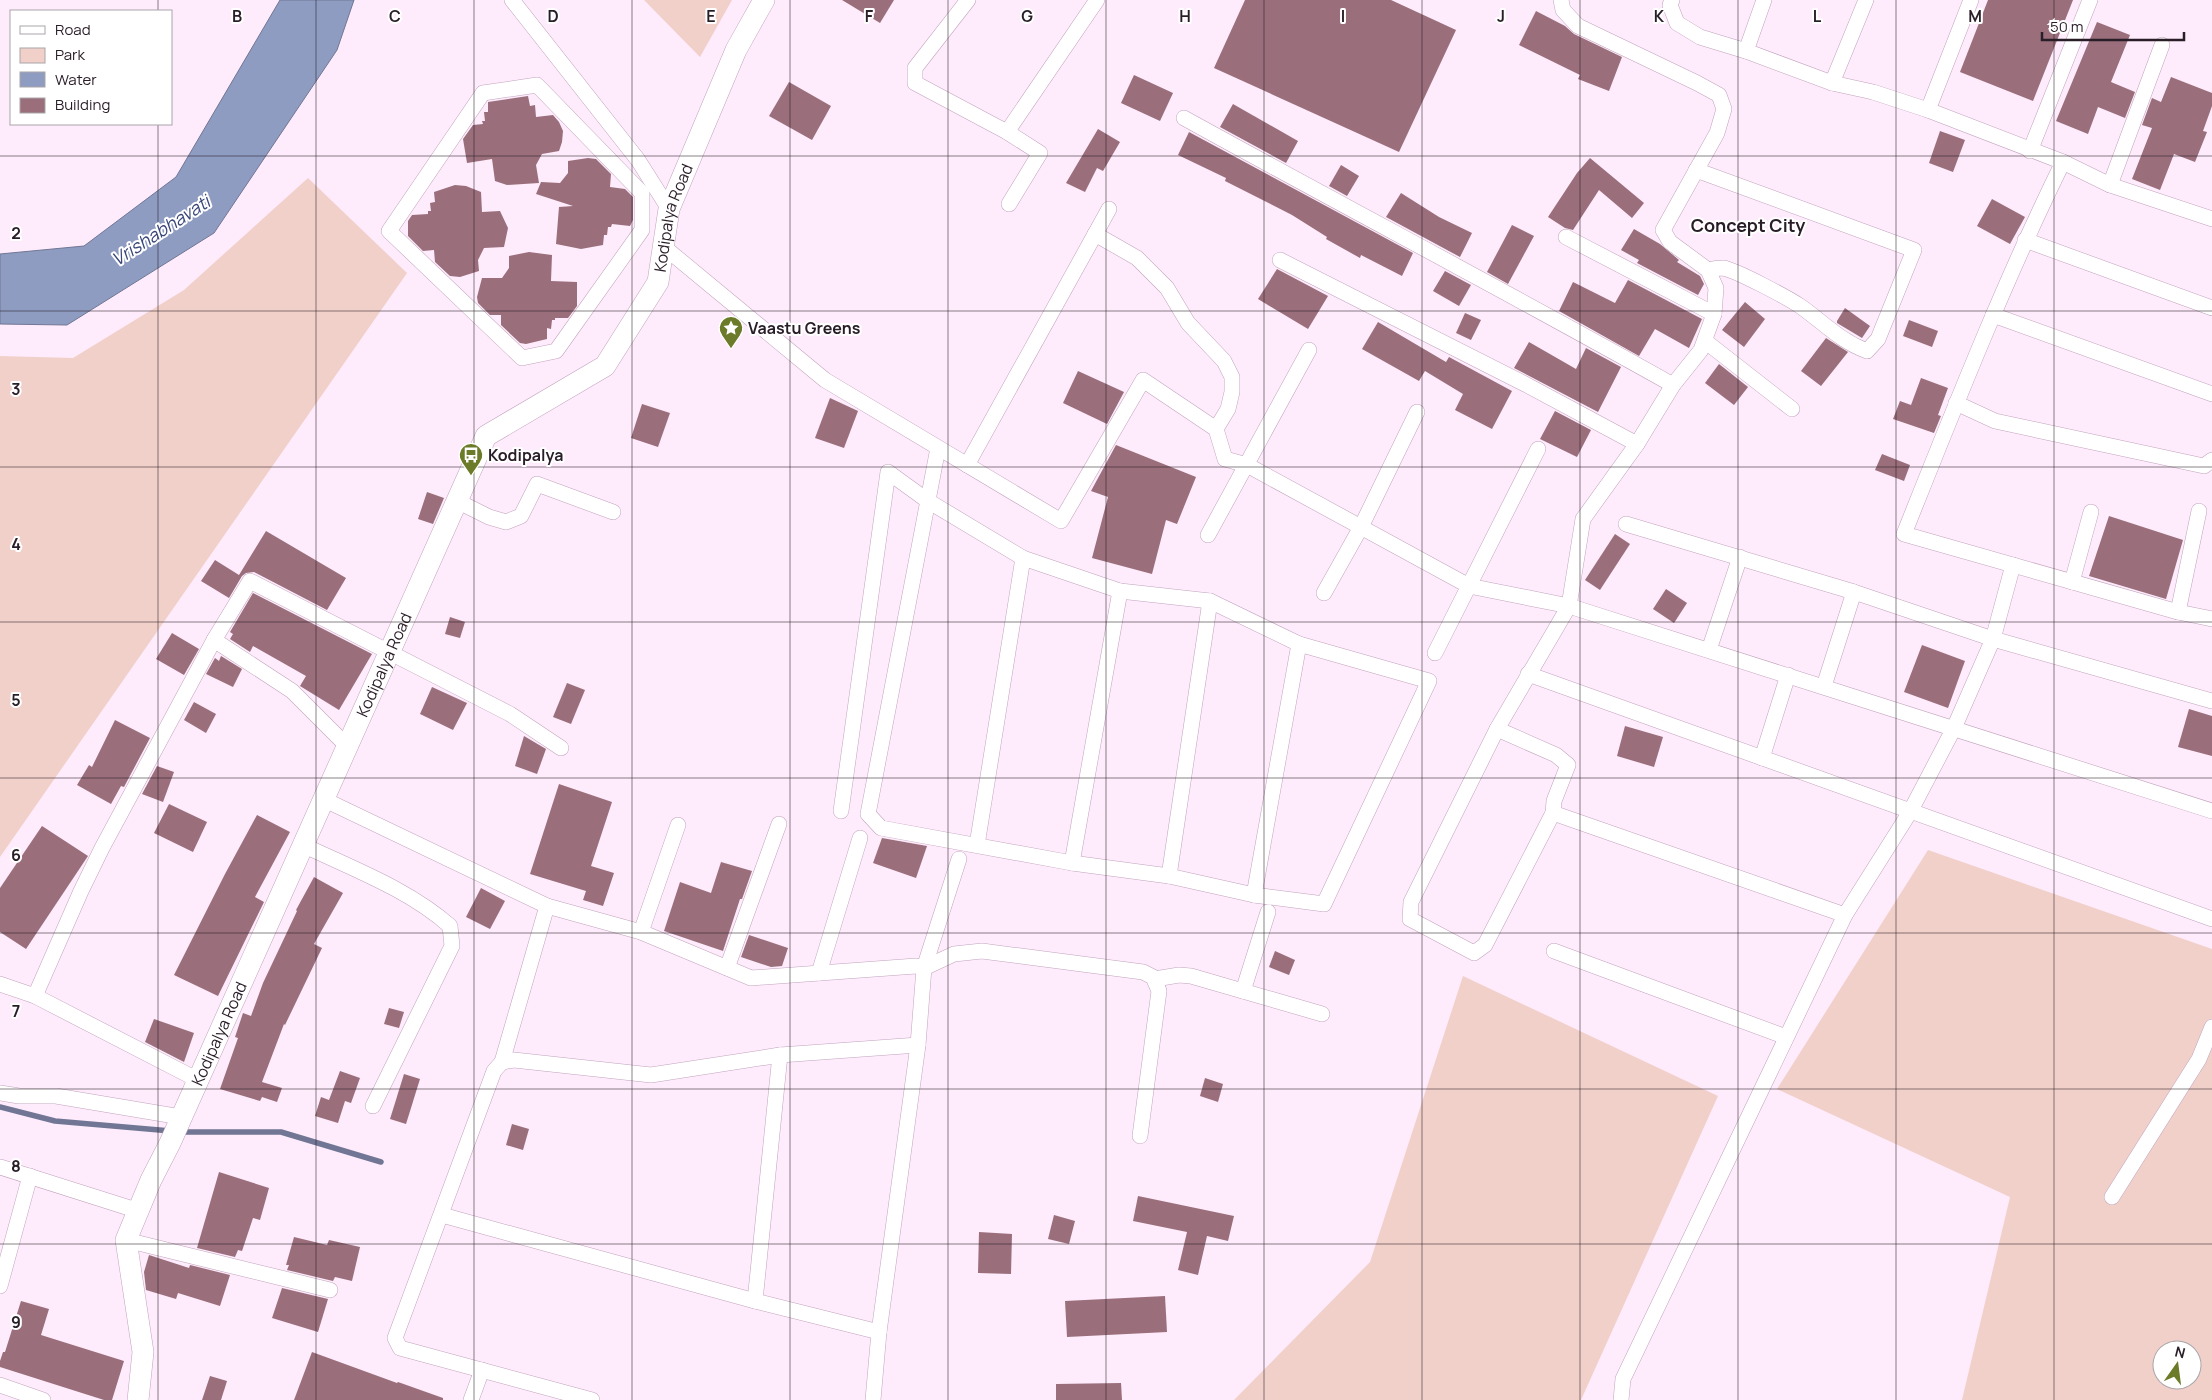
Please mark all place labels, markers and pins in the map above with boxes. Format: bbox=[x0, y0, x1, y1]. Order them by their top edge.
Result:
place icon: Vaastu Greens bbox=[718, 315, 744, 349]
place label: Vaastu Greens bbox=[748, 317, 861, 339]
bus stop icon: Kodipalya bbox=[458, 442, 484, 476]
place label: Kodipalya bbox=[488, 444, 563, 466]

